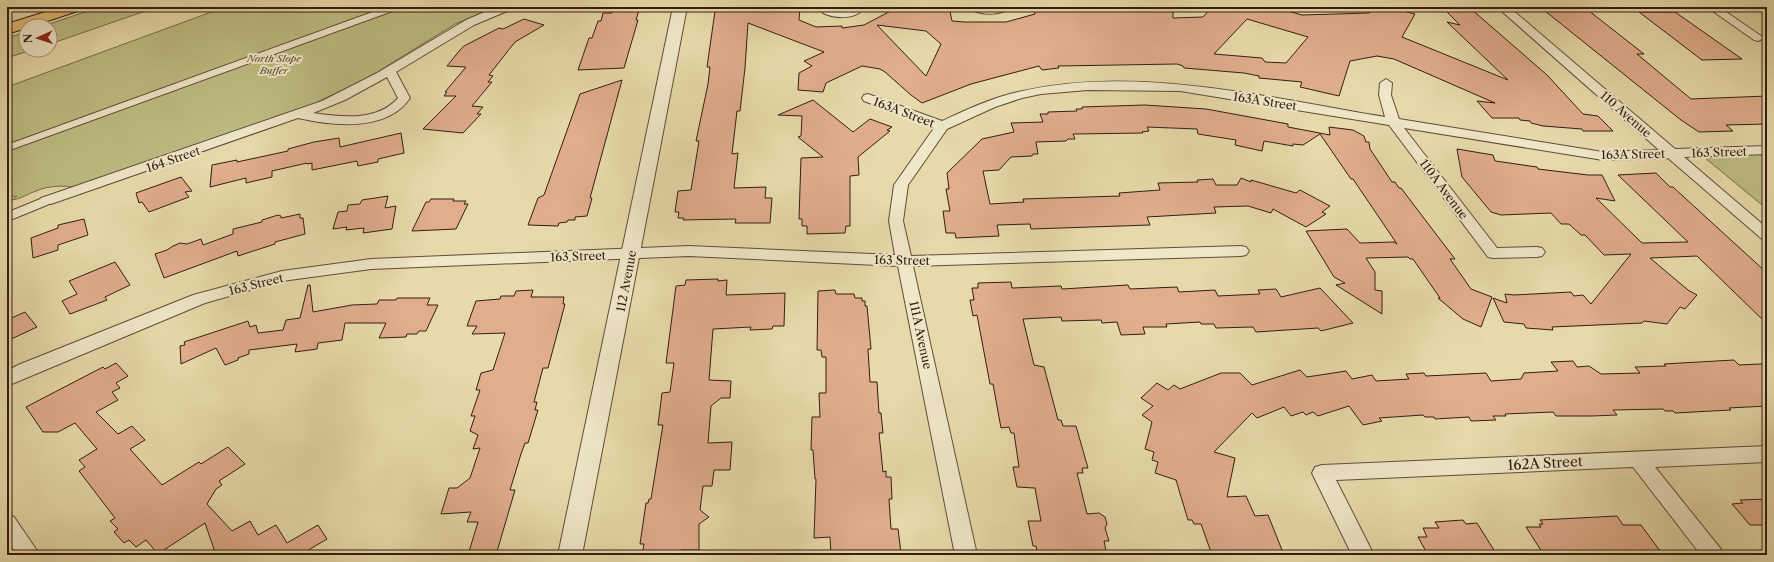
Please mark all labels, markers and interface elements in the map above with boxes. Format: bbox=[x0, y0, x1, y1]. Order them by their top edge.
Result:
north arrow bbox=[18, 18, 58, 58]
text: N bbox=[21, 33, 35, 44]
park label: North Slope Buffer bbox=[246, 52, 302, 77]
street label: 110 Avenue bbox=[1597, 88, 1655, 141]
street label: 163A Street bbox=[1232, 89, 1299, 114]
street label: 163A Street bbox=[871, 93, 937, 131]
street label: 164 Street bbox=[144, 143, 203, 175]
street label: 163 Street bbox=[1691, 144, 1748, 160]
street label: 163A Street bbox=[1601, 146, 1666, 162]
street label: 110A Avenue bbox=[1417, 156, 1472, 222]
street label: 163 Street bbox=[550, 248, 607, 264]
street label: 112 Avenue bbox=[613, 249, 639, 313]
street label: 163 Street bbox=[874, 252, 931, 268]
street label: 163 Street bbox=[227, 270, 286, 298]
street label: 111A Avenue bbox=[906, 299, 936, 371]
street label: 162A Street bbox=[1507, 452, 1583, 474]

